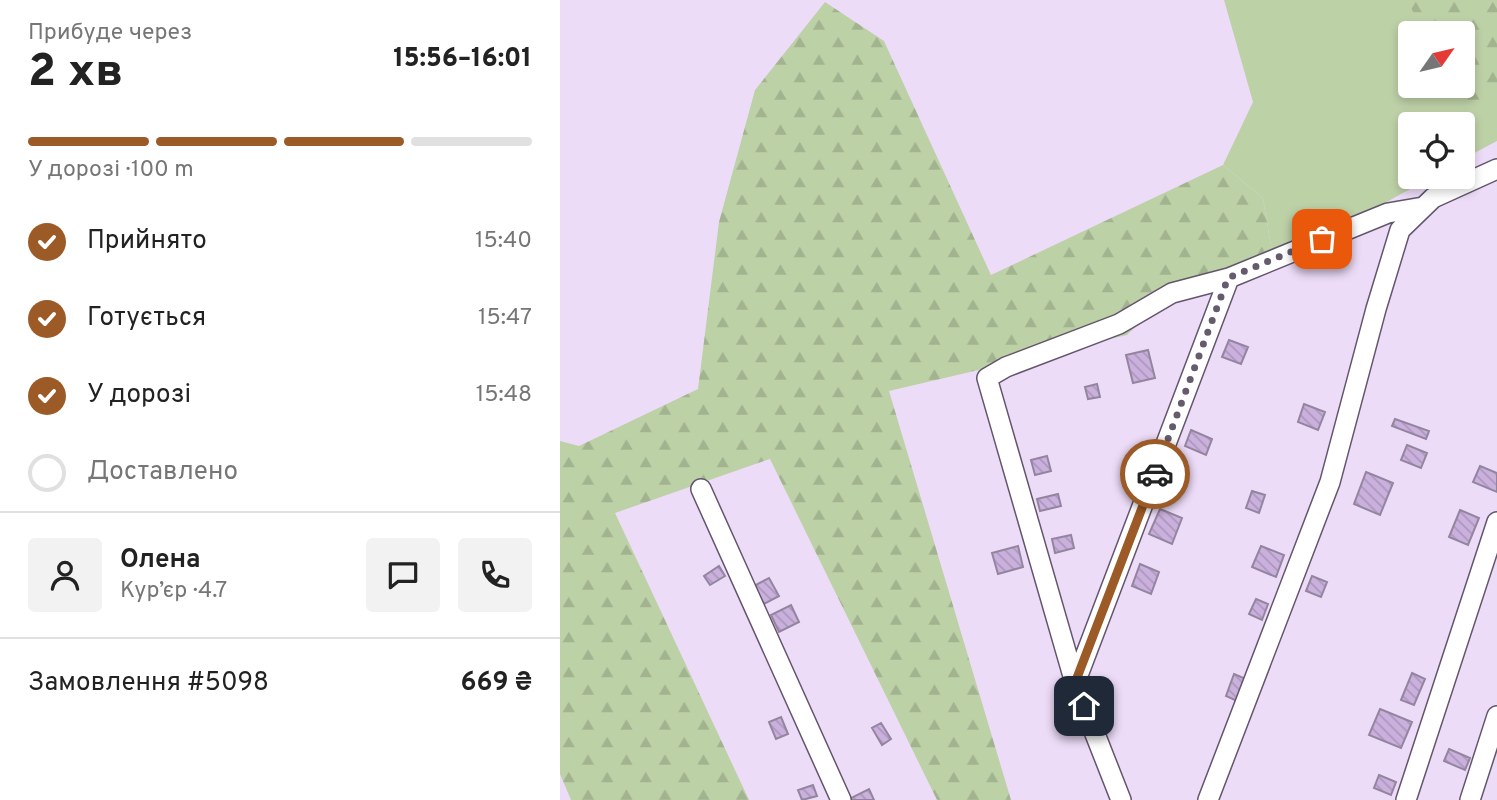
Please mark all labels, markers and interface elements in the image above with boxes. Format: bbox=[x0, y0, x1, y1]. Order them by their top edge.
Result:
text: Прибуде через bbox=[28, 19, 192, 48]
north arrow bbox=[1398, 21, 1475, 98]
map controls bbox=[1398, 21, 1475, 189]
text: 15:56–16:01 bbox=[393, 43, 532, 76]
text: 2 хв bbox=[28, 44, 123, 103]
button: locate bbox=[1398, 112, 1475, 189]
text: У дорозі · 100 m bbox=[28, 156, 194, 185]
pin bbox=[1292, 209, 1352, 269]
icon: bag bbox=[1303, 220, 1341, 258]
icon: check bbox=[28, 223, 66, 261]
text: Прийнято bbox=[87, 225, 207, 258]
text: 15:40 bbox=[475, 227, 532, 256]
icon: check bbox=[28, 300, 66, 338]
text: Готується bbox=[87, 302, 206, 335]
text: 15:47 bbox=[478, 304, 532, 333]
icon: check bbox=[28, 377, 66, 415]
text: У дорозі bbox=[87, 379, 191, 412]
text: 15:48 bbox=[476, 381, 532, 410]
courier bbox=[1120, 439, 1190, 509]
icon: car bbox=[1136, 455, 1174, 493]
text: Доставлено bbox=[87, 456, 238, 489]
button: person bbox=[28, 538, 102, 612]
button: chat bbox=[366, 538, 440, 612]
button: phone bbox=[458, 538, 532, 612]
text: Олена bbox=[120, 544, 201, 577]
text: Кур’єр · 4.7 bbox=[120, 577, 227, 606]
text: Замовлення #5098 bbox=[28, 667, 269, 700]
text: 669 ₴ bbox=[460, 667, 532, 700]
pin bbox=[1054, 676, 1114, 736]
icon: home bbox=[1065, 687, 1103, 725]

